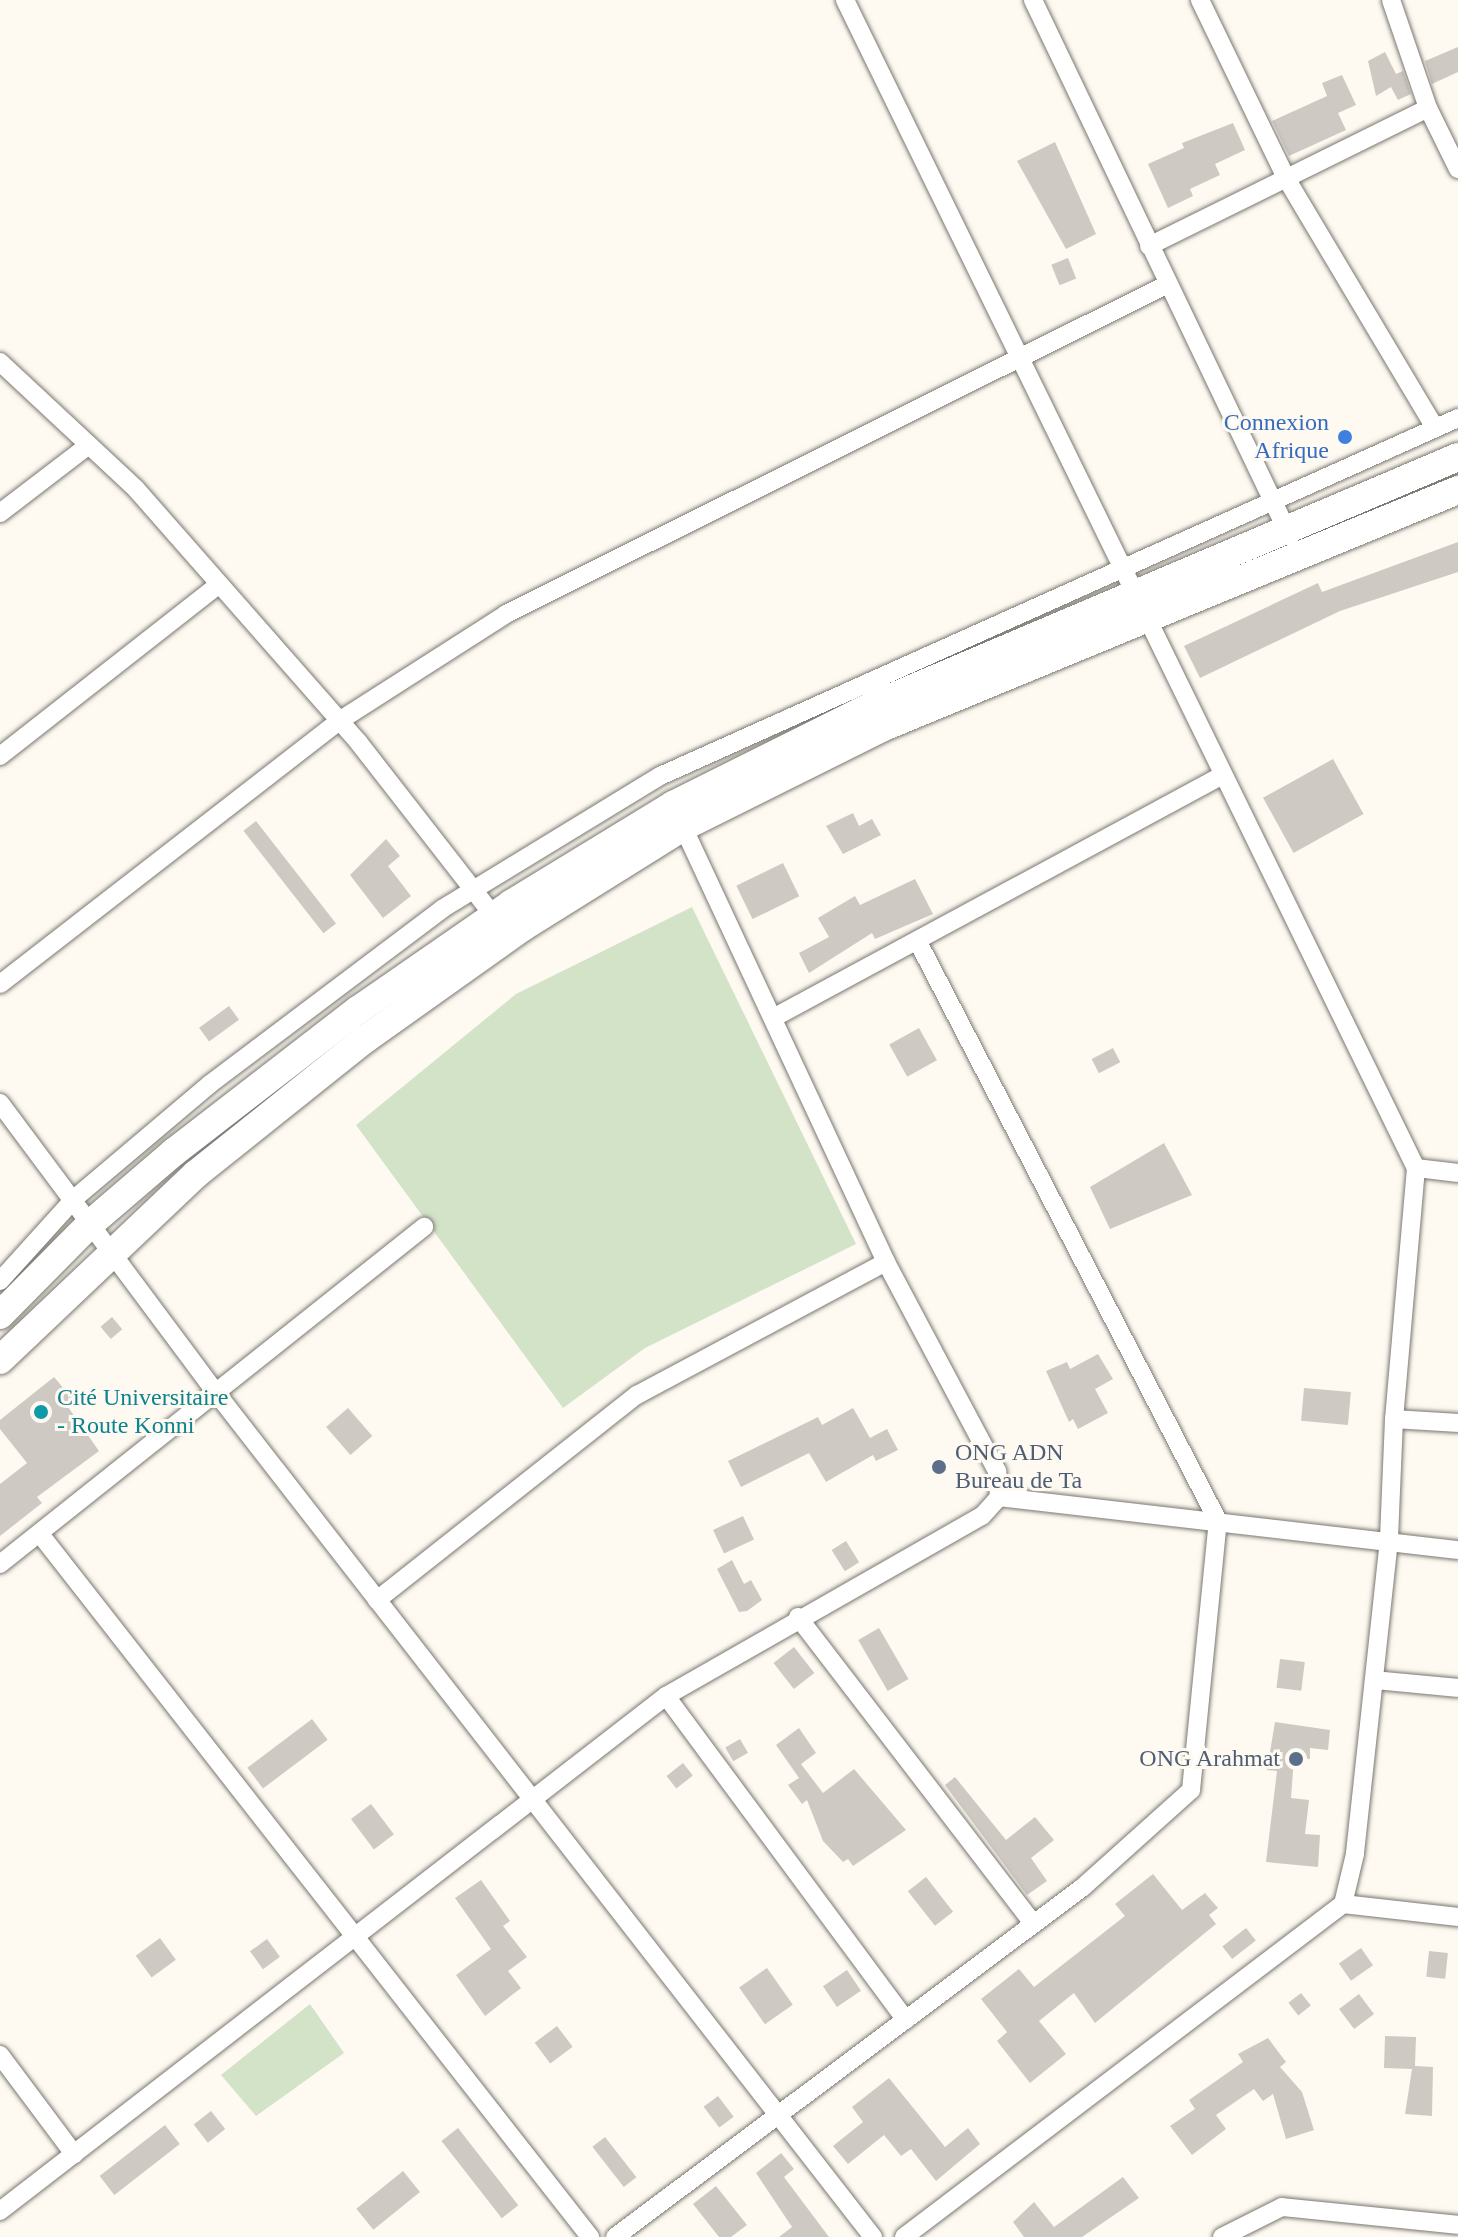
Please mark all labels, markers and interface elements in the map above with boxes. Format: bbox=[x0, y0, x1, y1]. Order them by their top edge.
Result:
place label: Connexion Afrique bbox=[1224, 409, 1329, 465]
marker: Connexion Afrique bbox=[1336, 428, 1354, 446]
place label: Cité Universitaire - Route Konni bbox=[57, 1384, 228, 1440]
marker: Cité Universitaire - Route Konni bbox=[32, 1403, 50, 1421]
place label: ONG ADN Bureau de Ta bbox=[955, 1439, 1083, 1495]
marker: ONG ADN Bureau de Ta bbox=[930, 1458, 948, 1476]
place label: ONG Arahmat bbox=[1138, 1745, 1280, 1773]
marker: ONG Arahmat bbox=[1287, 1750, 1305, 1768]

